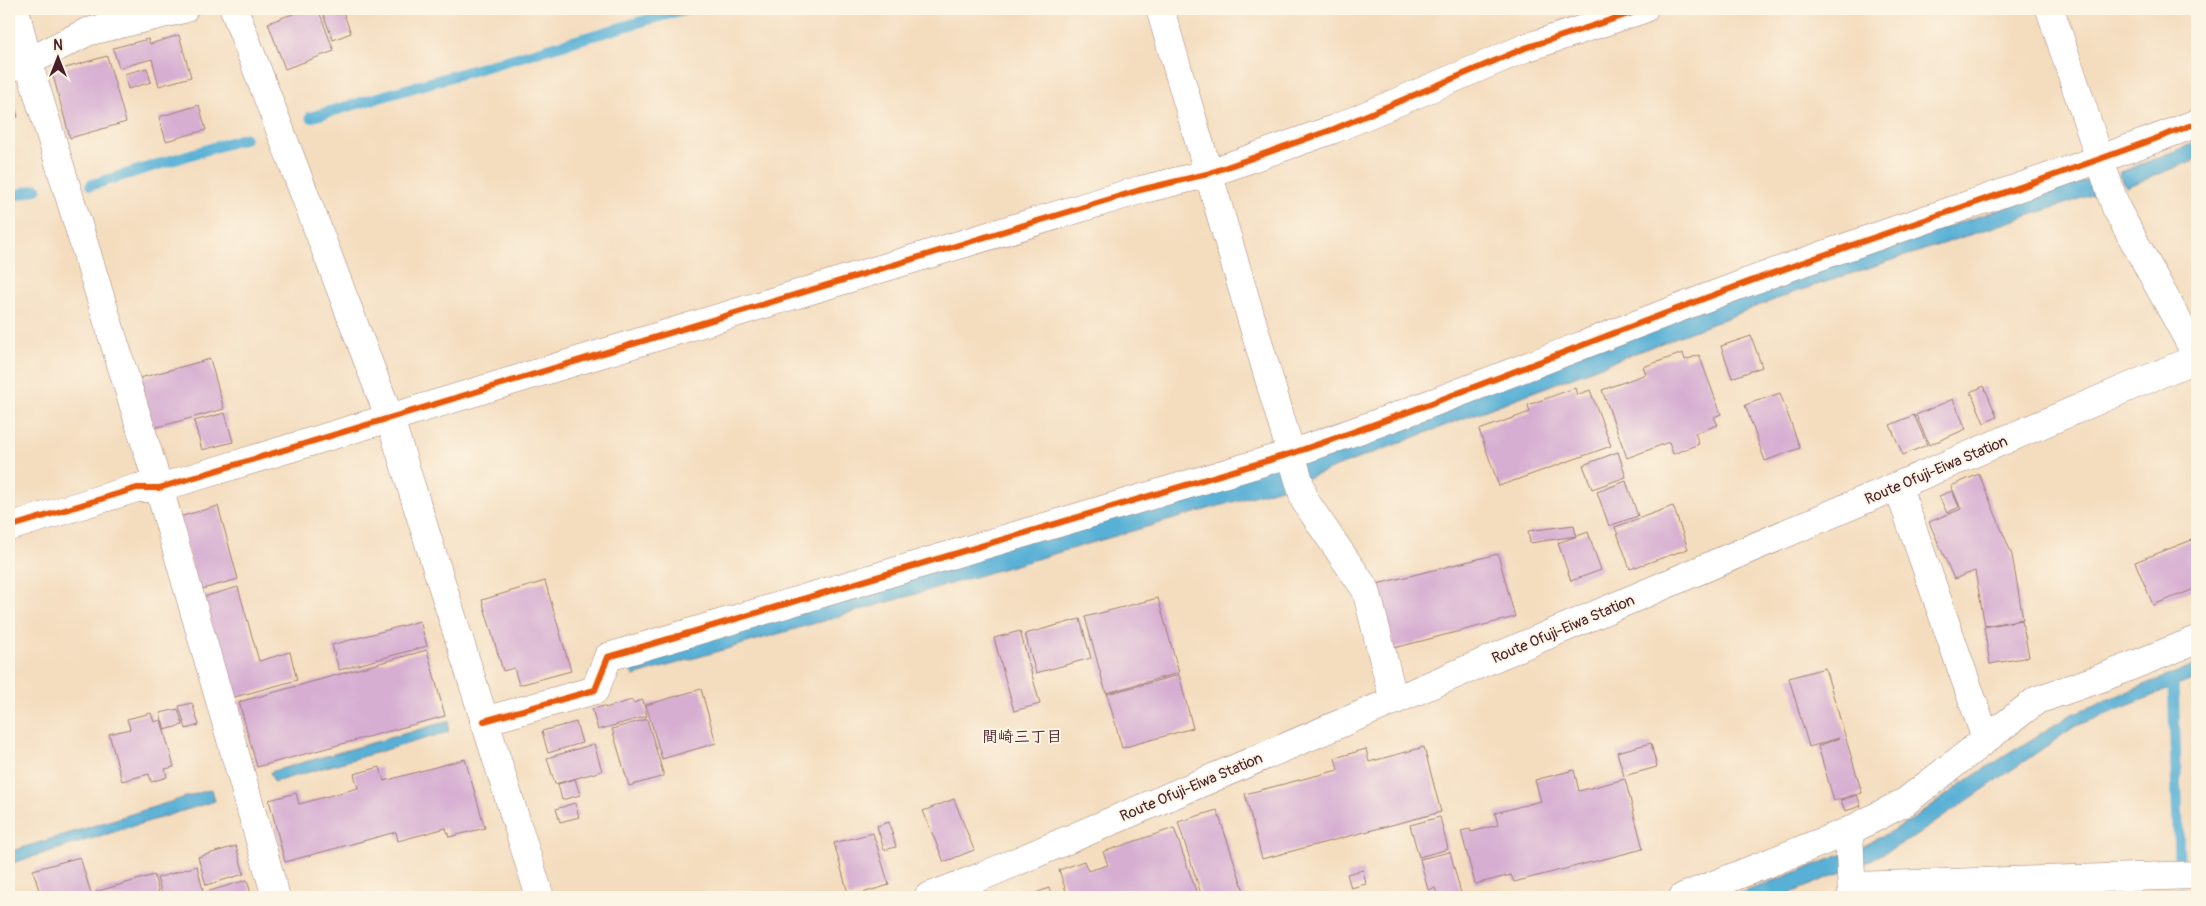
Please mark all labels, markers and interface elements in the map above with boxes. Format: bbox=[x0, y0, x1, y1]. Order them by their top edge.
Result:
north arrow bbox=[32, 32, 82, 82]
text: N bbox=[53, 37, 63, 54]
street label: Route Ofuji-Eiwa Station bbox=[1862, 432, 2010, 509]
street label: Route Ofuji-Eiwa Station bbox=[1489, 591, 1637, 668]
district label: 間崎三丁目 bbox=[982, 727, 1062, 747]
street label: Route Ofuji-Eiwa Station bbox=[1117, 749, 1265, 826]

